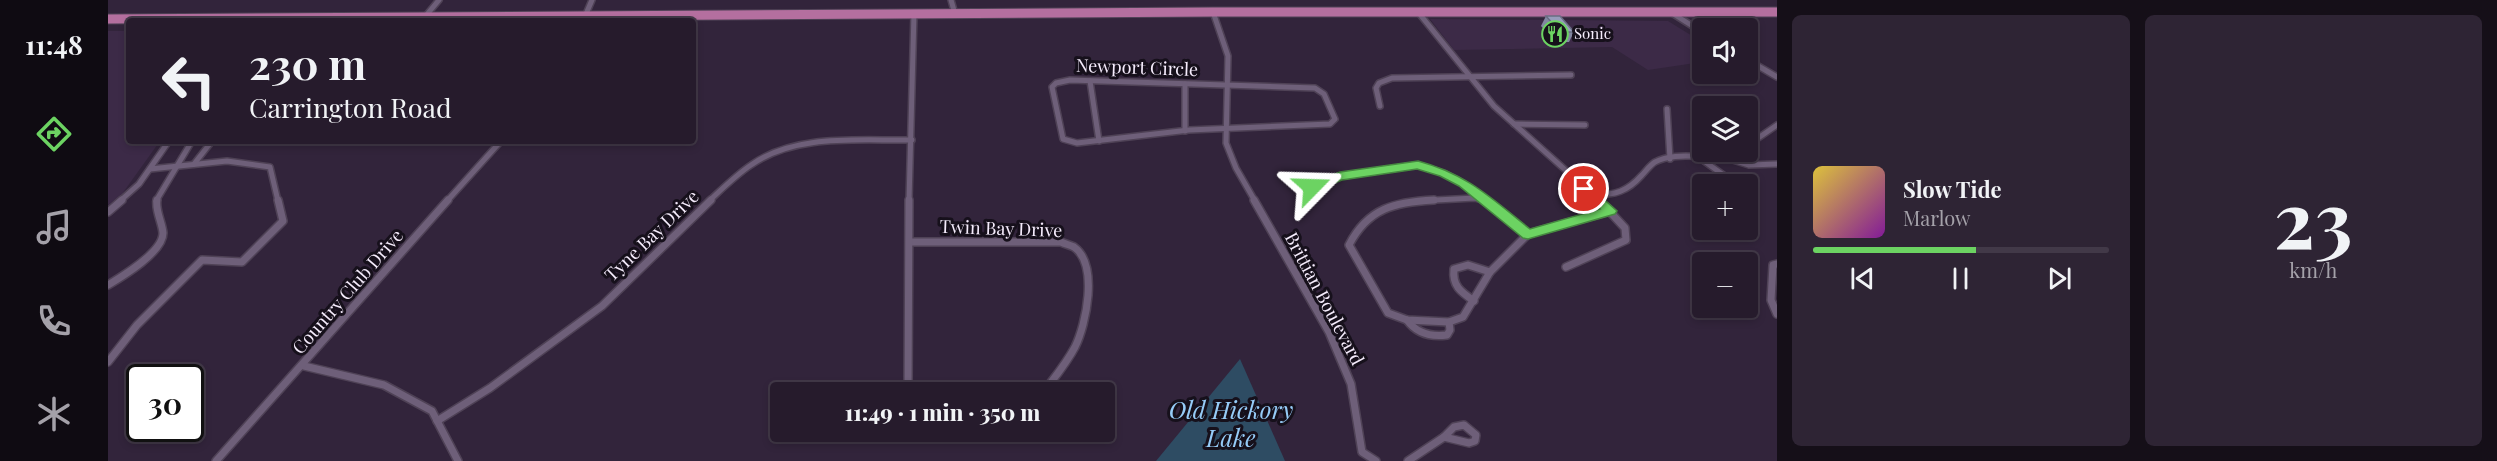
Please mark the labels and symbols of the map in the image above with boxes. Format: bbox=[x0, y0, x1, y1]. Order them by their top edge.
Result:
restaurant icon: Sonic bbox=[1540, 19, 1570, 49]
place label: Sonic bbox=[1574, 23, 1611, 43]
street label: Newport Circle bbox=[1076, 53, 1199, 81]
position arrow bbox=[1280, 155, 1344, 219]
pin bbox=[1558, 163, 1609, 214]
street label: Tyne Bay Drive bbox=[599, 184, 703, 286]
street label: Twin Bay Drive bbox=[939, 214, 1063, 242]
street label: Country Club Drive bbox=[286, 224, 408, 359]
street label: Brittian Boulevard bbox=[1280, 228, 1370, 370]
speed limit sign: 30 bbox=[126, 364, 204, 442]
water label: Old Hickory Lake bbox=[1169, 393, 1293, 453]

